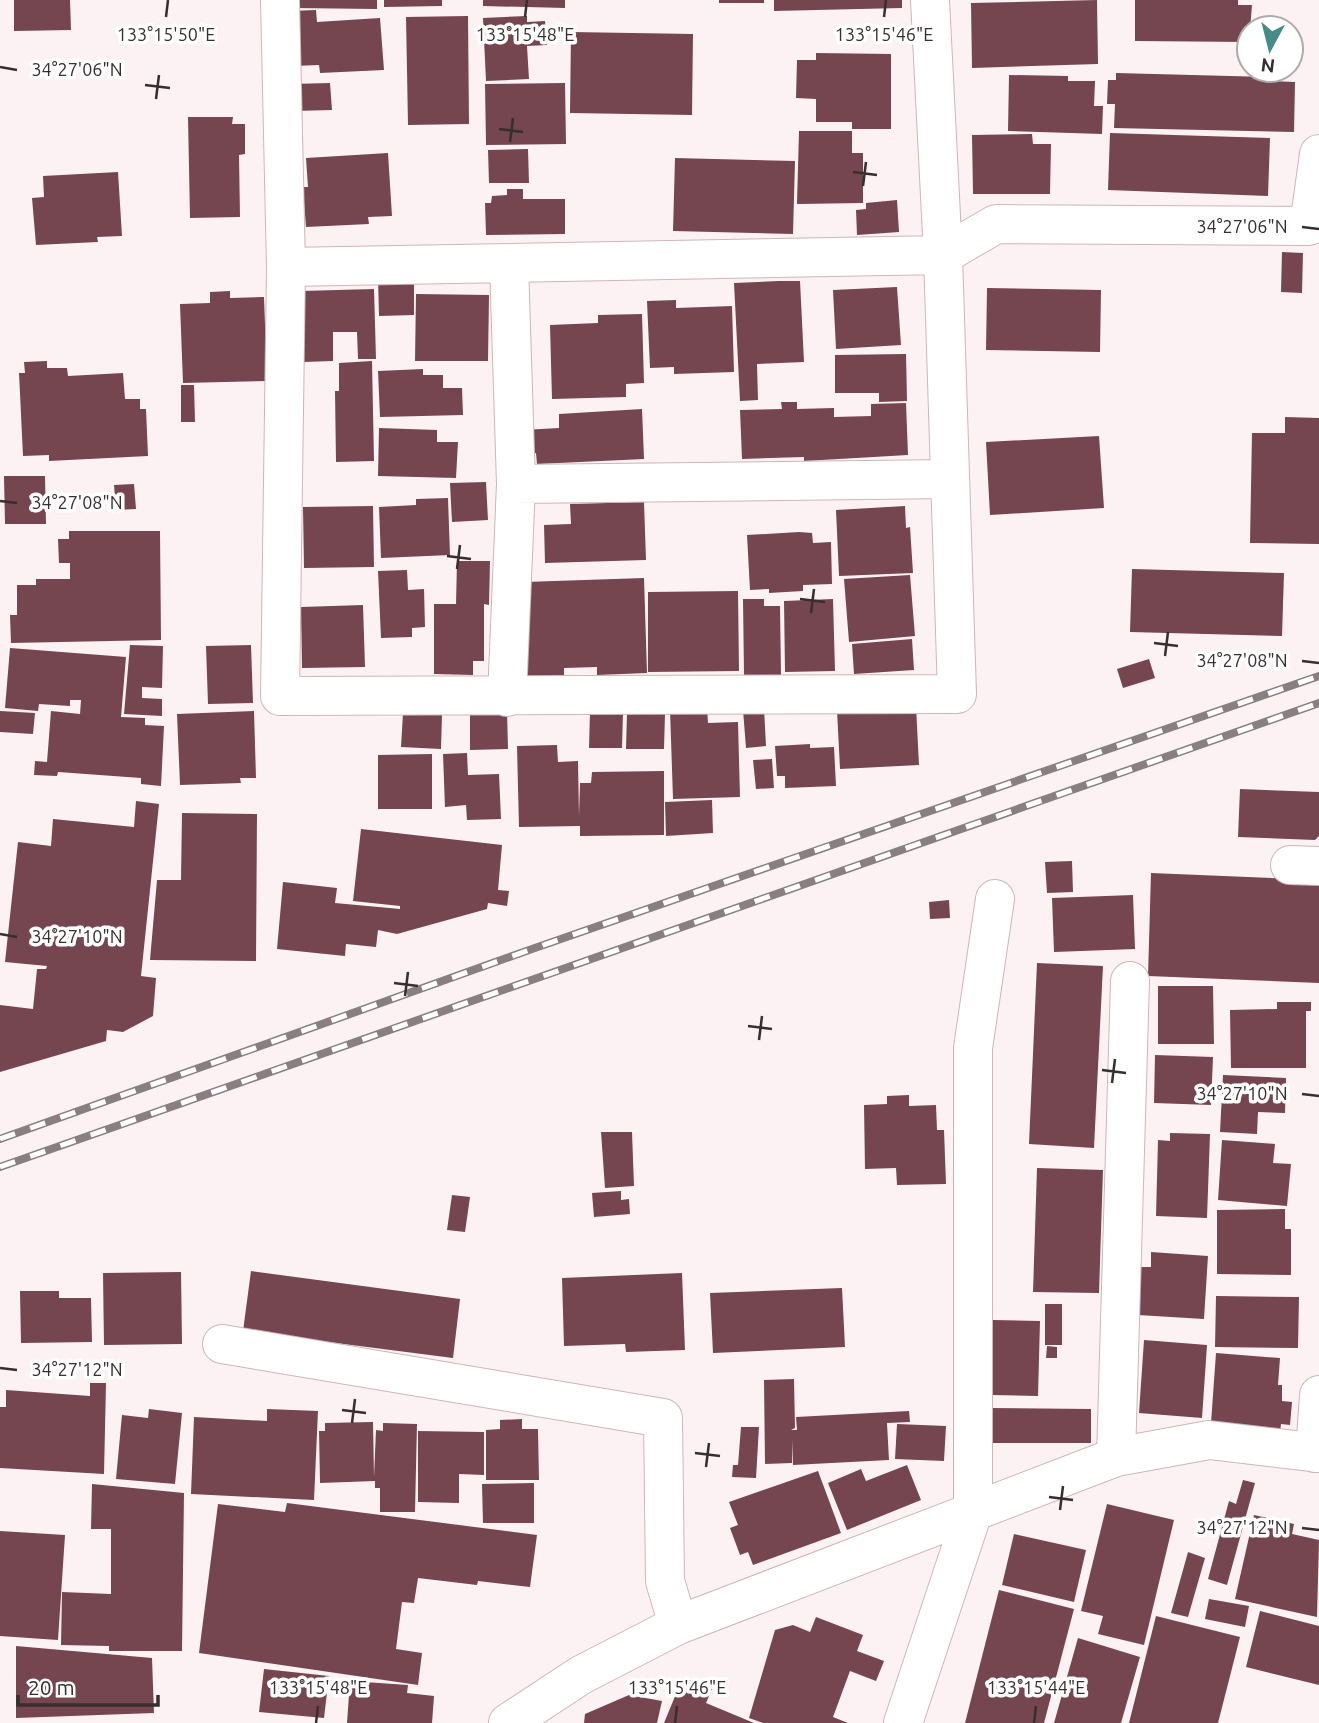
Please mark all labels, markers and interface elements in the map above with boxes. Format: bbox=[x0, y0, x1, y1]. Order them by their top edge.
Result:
north arrow bbox=[1235, 14, 1305, 84]
text: 133°15'50"E bbox=[117, 24, 215, 44]
text: 133°15'48"E bbox=[476, 24, 574, 44]
text: 133°15'46"E bbox=[835, 24, 933, 44]
text: N bbox=[1260, 54, 1276, 78]
text: 34°27'06"N bbox=[31, 59, 123, 79]
text: 34°27'06"N bbox=[1196, 216, 1288, 236]
text: 34°27'08"N bbox=[31, 492, 123, 512]
text: 34°27'08"N bbox=[1196, 650, 1288, 670]
text: 34°27'10"N bbox=[31, 926, 123, 946]
text: 34°27'10"N bbox=[1196, 1083, 1288, 1103]
text: 34°27'12"N bbox=[31, 1359, 123, 1379]
text: 34°27'12"N bbox=[1196, 1517, 1288, 1537]
scale bar bbox=[18, 1664, 158, 1708]
text: 20 m bbox=[28, 1675, 75, 1699]
text: 133°15'48"E bbox=[269, 1677, 367, 1697]
text: 133°15'46"E bbox=[628, 1677, 726, 1697]
text: 133°15'44"E bbox=[987, 1677, 1085, 1697]

